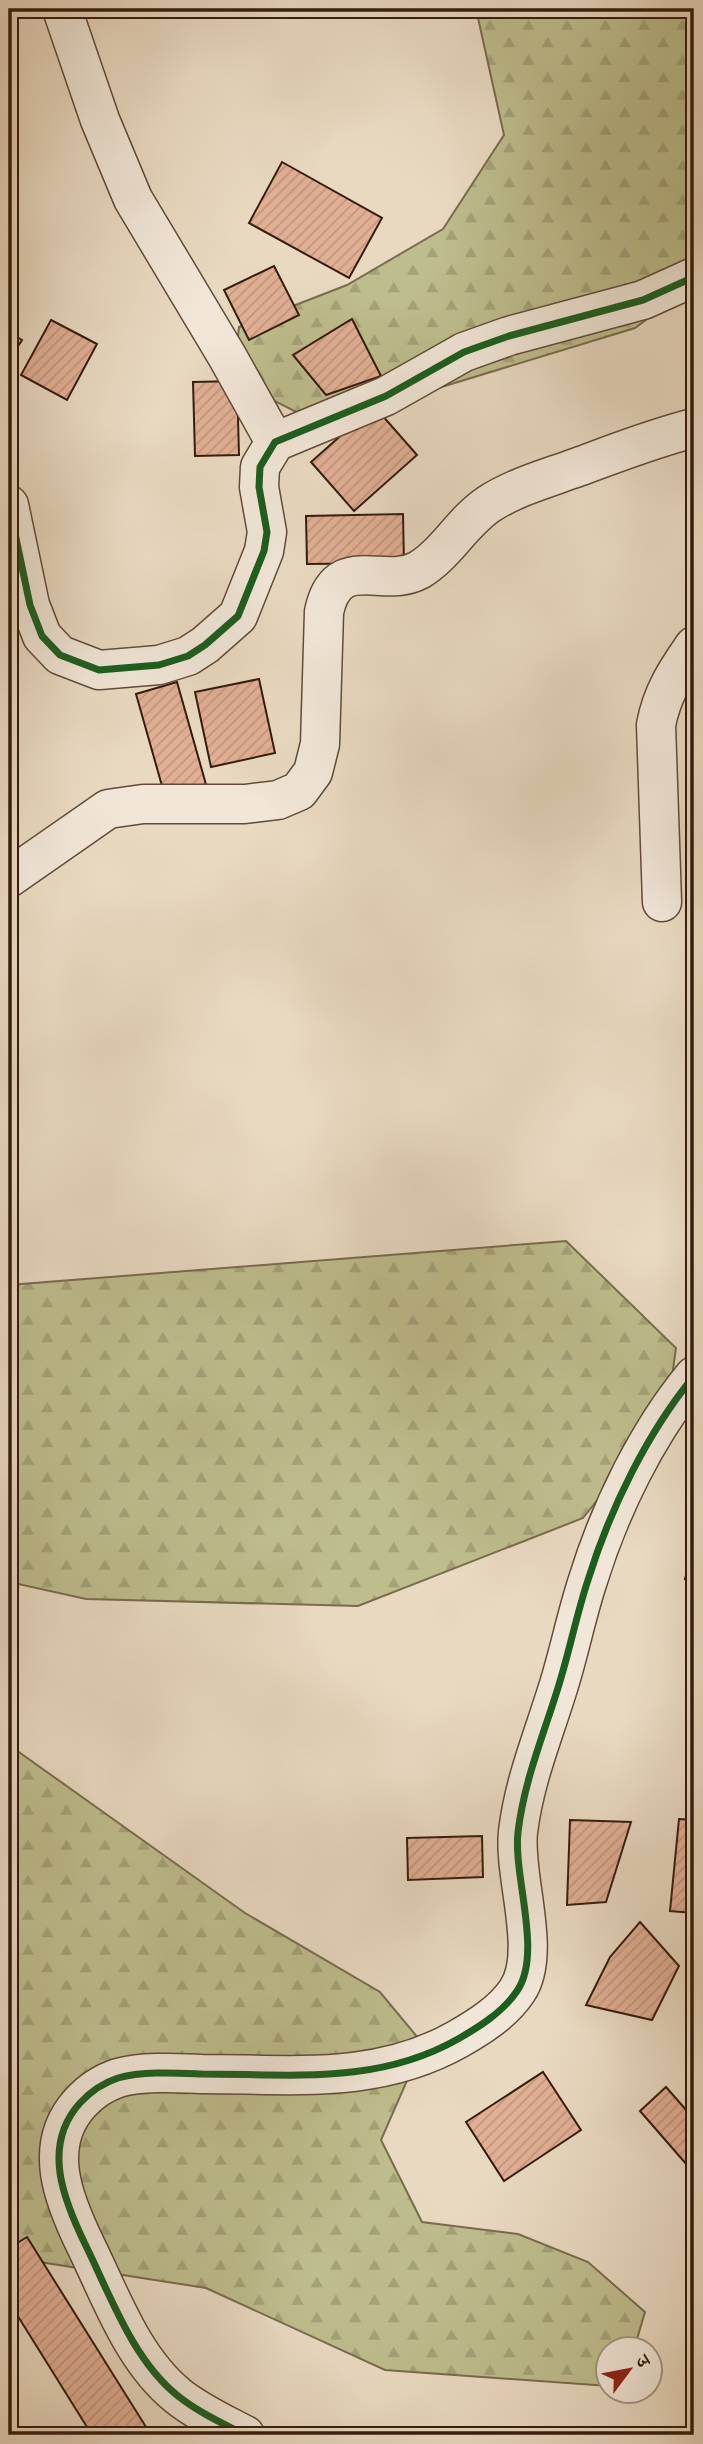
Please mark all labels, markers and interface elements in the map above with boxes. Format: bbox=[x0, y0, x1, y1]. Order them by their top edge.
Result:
north arrow bbox=[594, 2336, 664, 2406]
text: उ bbox=[627, 2349, 656, 2374]

